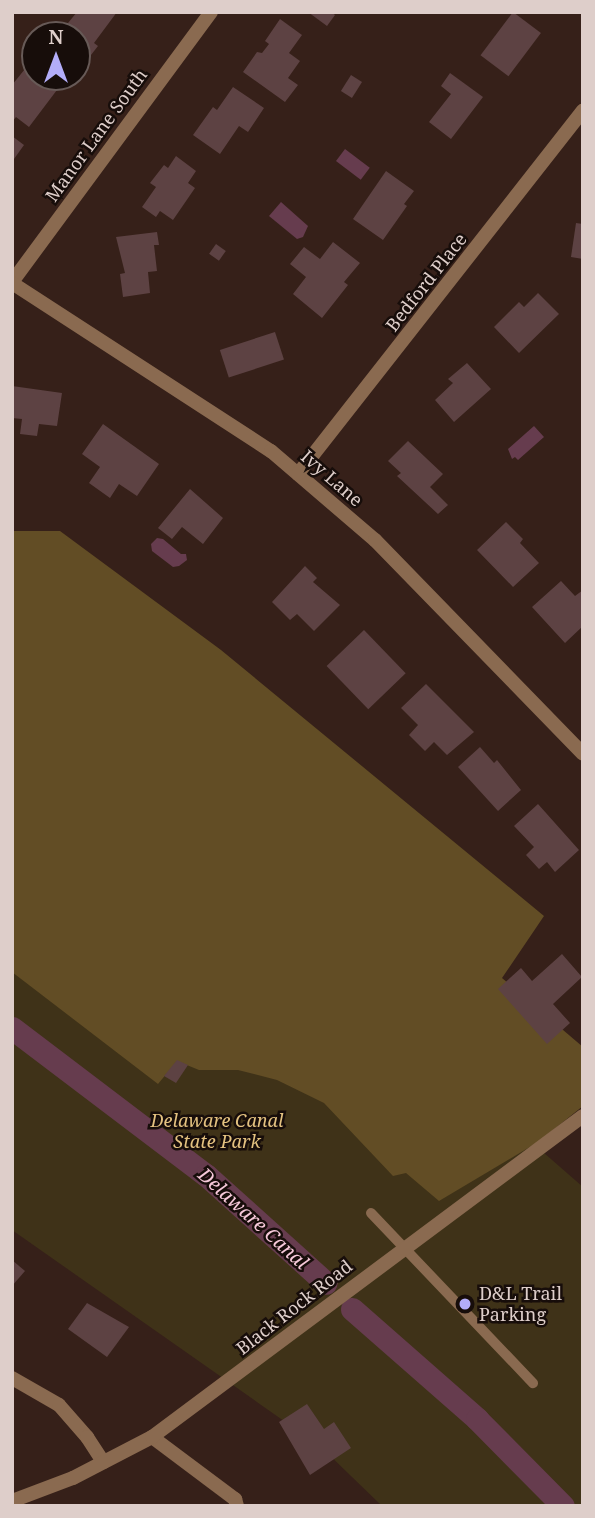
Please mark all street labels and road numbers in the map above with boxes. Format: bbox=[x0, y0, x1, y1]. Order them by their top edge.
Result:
street label: Manor Lane South bbox=[41, 64, 151, 206]
street label: Bedford Place bbox=[381, 229, 471, 335]
street label: Ivy Lane bbox=[297, 445, 367, 511]
street label: Black Rock Road bbox=[232, 1255, 356, 1359]

